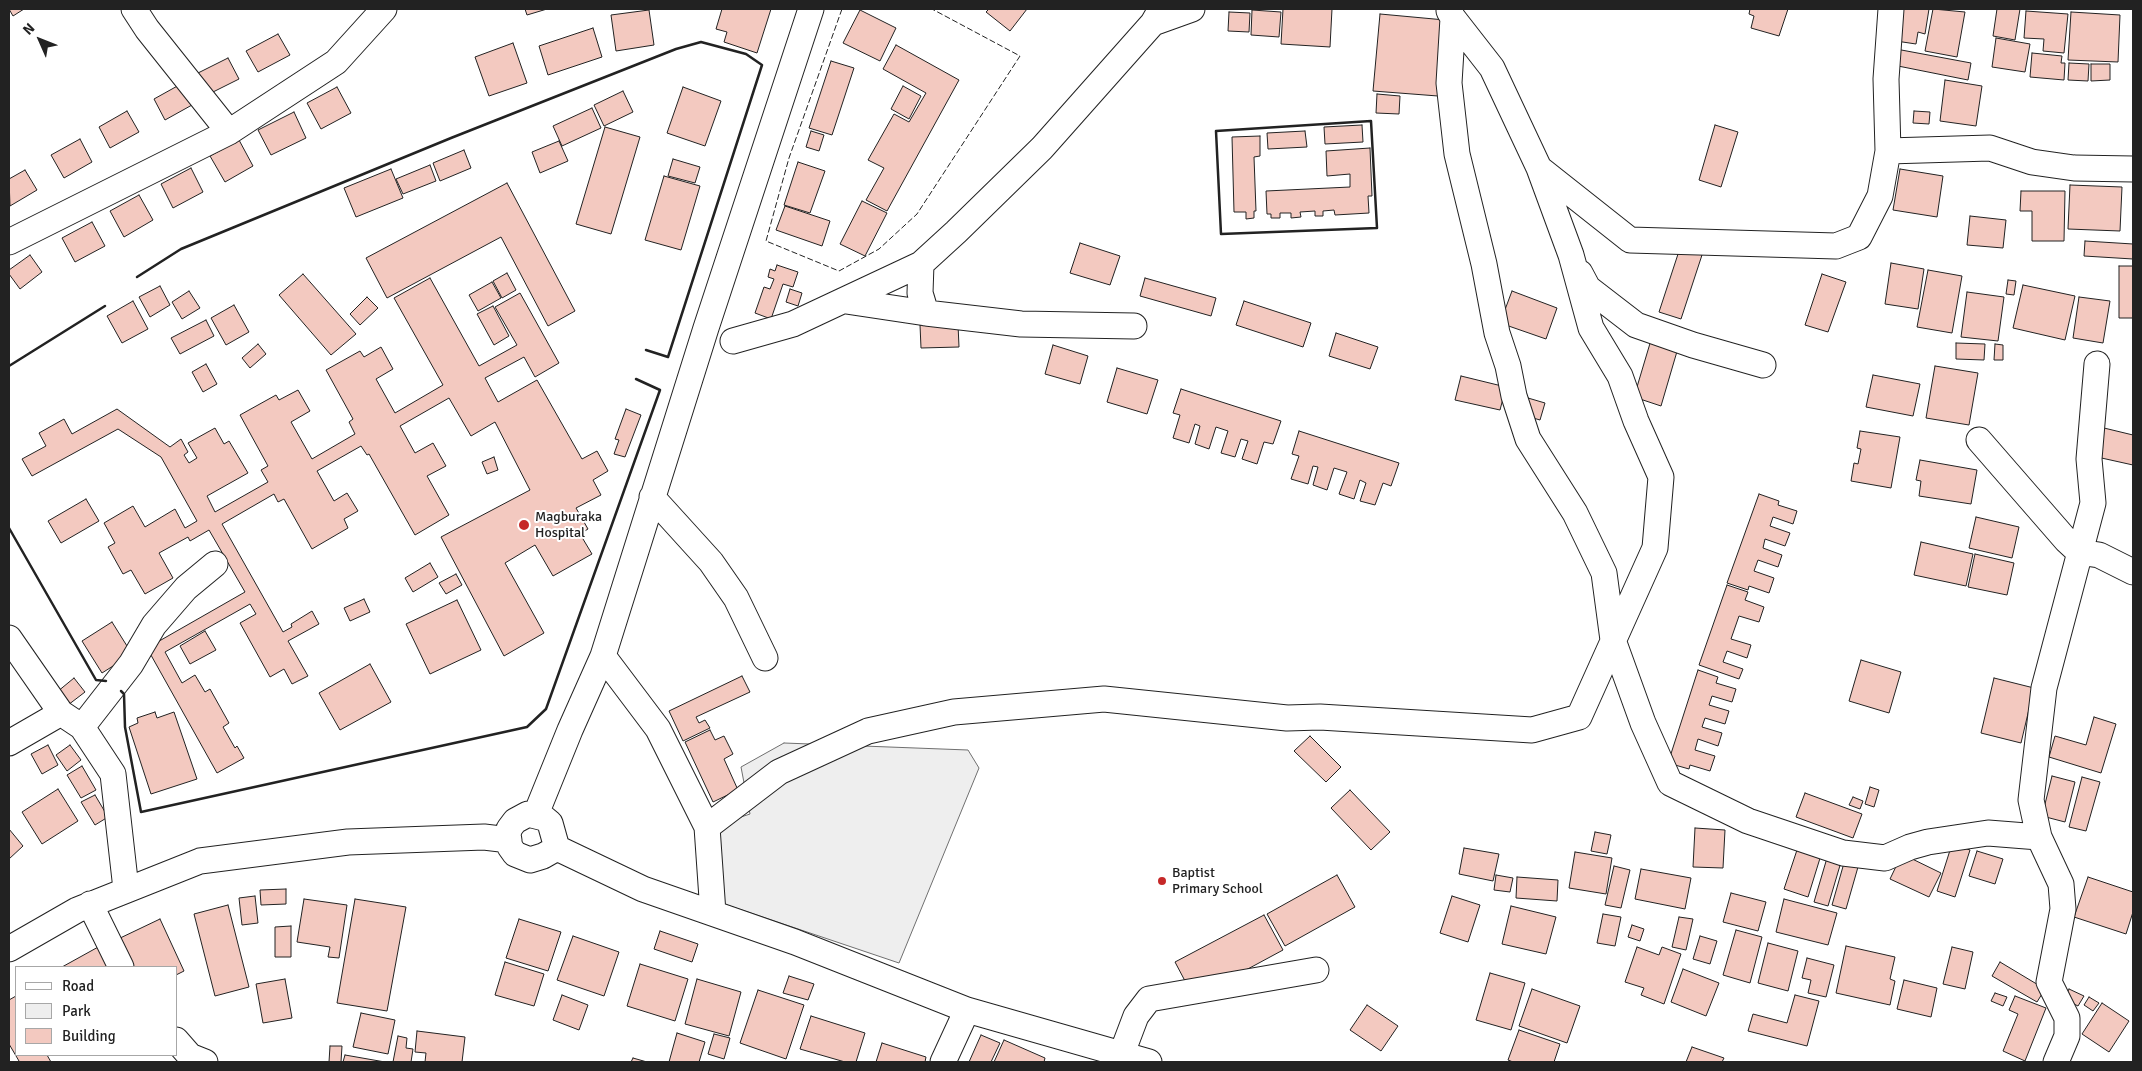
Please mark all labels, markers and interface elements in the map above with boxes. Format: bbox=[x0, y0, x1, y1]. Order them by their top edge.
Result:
north arrow bbox=[15, 15, 65, 65]
text: N bbox=[19, 20, 38, 39]
place label: Magburaka Hospital bbox=[535, 509, 602, 542]
marker: Magburaka Hospital bbox=[517, 518, 531, 532]
place label: Baptist Primary School bbox=[1172, 865, 1263, 898]
marker: Baptist Primary School bbox=[1156, 875, 1168, 887]
legend bbox=[15, 966, 178, 1056]
text: Road bbox=[62, 977, 94, 995]
text: Park bbox=[62, 1002, 91, 1020]
text: Building bbox=[62, 1027, 116, 1045]

